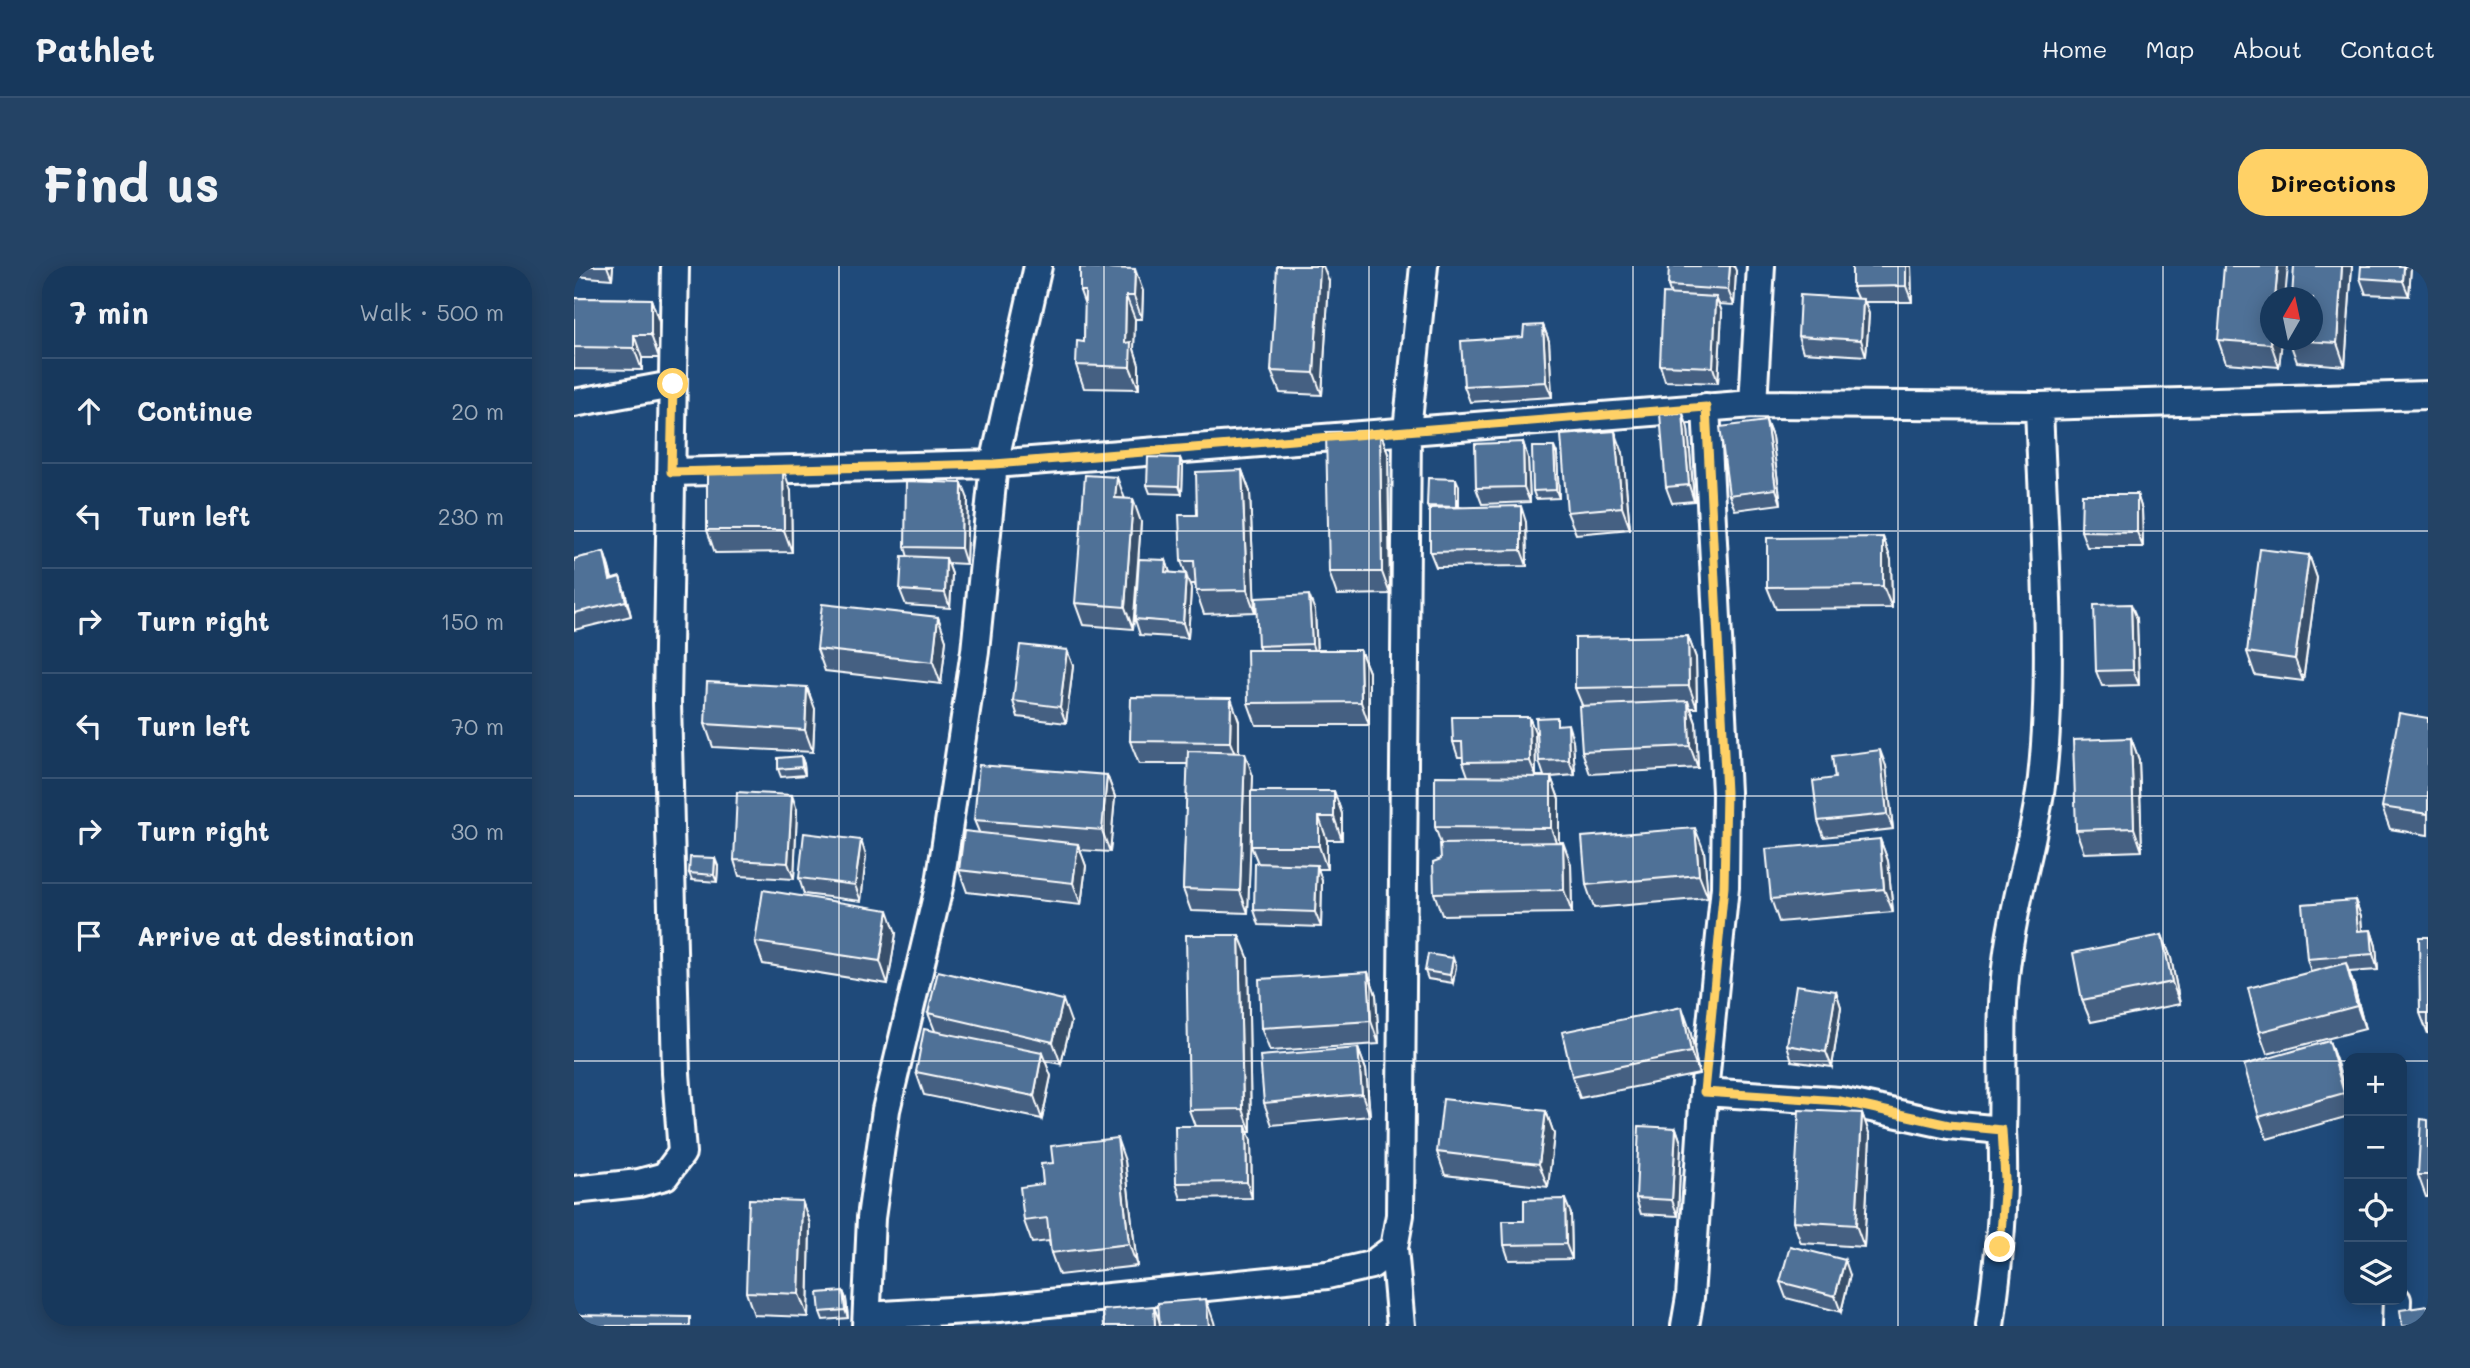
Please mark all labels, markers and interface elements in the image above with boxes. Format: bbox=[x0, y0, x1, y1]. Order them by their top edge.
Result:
text: Pathlet bbox=[35, 27, 155, 70]
text: Home bbox=[2042, 33, 2107, 64]
text: Map bbox=[2145, 33, 2194, 64]
text: About bbox=[2232, 33, 2302, 64]
text: Contact bbox=[2340, 33, 2435, 64]
button: Directions bbox=[2238, 149, 2428, 216]
text: Find us bbox=[42, 151, 220, 214]
north arrow bbox=[2260, 287, 2323, 350]
text: 7 min bbox=[70, 292, 149, 332]
text: Walk · 500 m bbox=[359, 297, 504, 327]
route start bbox=[657, 368, 688, 399]
icon: ahead bbox=[70, 392, 108, 430]
text: Continue bbox=[137, 394, 253, 428]
text: 20 m bbox=[451, 396, 504, 426]
icon: left bbox=[70, 497, 108, 535]
text: Turn left bbox=[137, 499, 250, 533]
text: 230 m bbox=[438, 501, 504, 531]
icon: right bbox=[70, 602, 108, 640]
text: Turn right bbox=[137, 604, 270, 638]
text: 150 m bbox=[440, 606, 504, 636]
icon: left bbox=[70, 707, 108, 745]
text: Turn left bbox=[137, 709, 250, 743]
text: 70 m bbox=[451, 711, 504, 741]
icon: right bbox=[70, 812, 108, 850]
text: Turn right bbox=[137, 814, 270, 848]
text: 30 m bbox=[451, 816, 504, 846]
icon: arrive bbox=[70, 917, 108, 955]
text: Arrive at destination bbox=[137, 919, 414, 953]
map controls bbox=[2344, 1053, 2407, 1305]
button: + bbox=[2344, 1053, 2407, 1116]
button: − bbox=[2344, 1116, 2407, 1179]
button: locate bbox=[2344, 1179, 2407, 1242]
route end bbox=[1984, 1231, 2015, 1262]
button: layers bbox=[2344, 1242, 2407, 1305]

